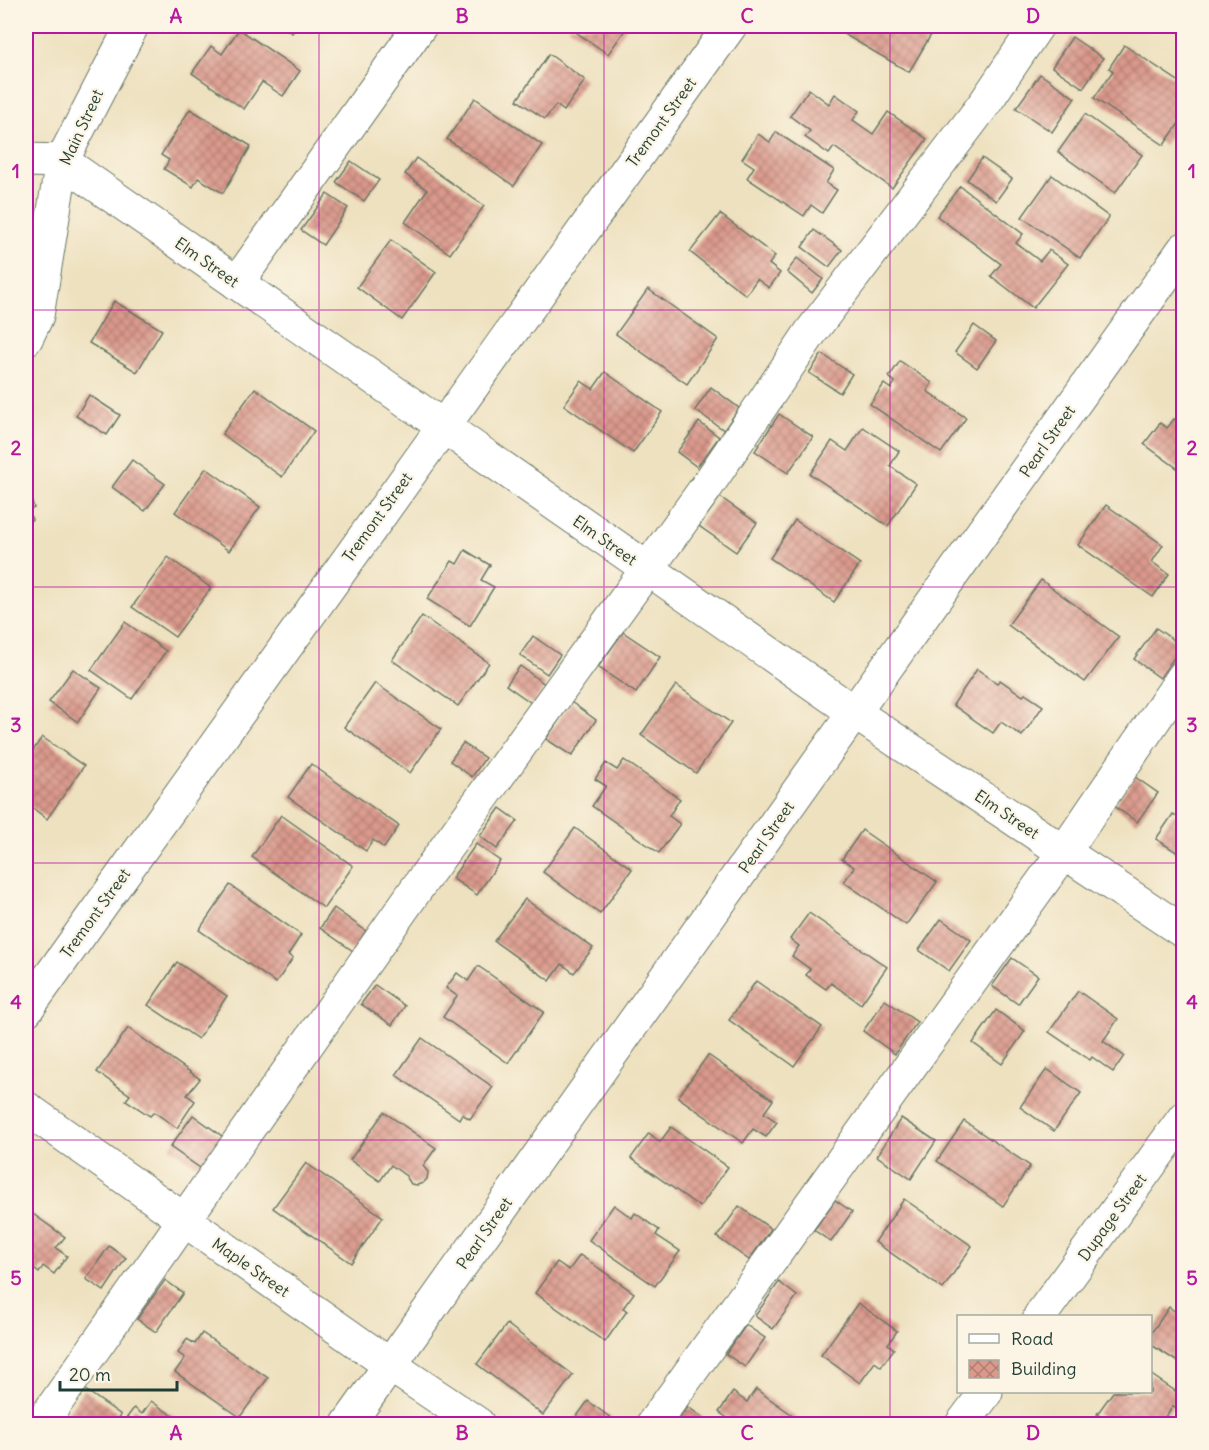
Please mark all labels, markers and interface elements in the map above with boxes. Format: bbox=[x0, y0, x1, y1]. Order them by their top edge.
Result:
text: A bbox=[170, 3, 183, 28]
text: B bbox=[455, 3, 469, 28]
text: C bbox=[740, 3, 754, 28]
text: D bbox=[1026, 3, 1040, 28]
street label: Tremont Street bbox=[622, 73, 701, 171]
street label: Main Street bbox=[55, 85, 108, 168]
text: 1 bbox=[12, 158, 20, 183]
text: 1 bbox=[1188, 158, 1196, 183]
street label: Elm Street bbox=[171, 233, 243, 292]
street label: Pearl Street bbox=[1015, 401, 1079, 481]
text: 2 bbox=[11, 435, 22, 460]
text: 2 bbox=[1187, 435, 1198, 460]
street label: Tremont Street bbox=[338, 468, 417, 566]
street label: Elm Street bbox=[569, 511, 641, 570]
text: 3 bbox=[10, 712, 22, 737]
text: 3 bbox=[1186, 712, 1198, 737]
street label: Elm Street bbox=[971, 785, 1044, 843]
street label: Pearl Street bbox=[734, 797, 798, 877]
street label: Tremont Street bbox=[56, 864, 135, 962]
text: 4 bbox=[10, 989, 22, 1014]
text: 4 bbox=[1186, 989, 1198, 1014]
street label: Dupage Street bbox=[1074, 1169, 1151, 1265]
street label: Pearl Street bbox=[452, 1193, 516, 1273]
street label: Maple Street bbox=[208, 1233, 294, 1301]
text: 5 bbox=[10, 1265, 22, 1290]
text: 5 bbox=[1186, 1265, 1198, 1290]
legend bbox=[957, 1315, 1152, 1393]
text: Road bbox=[1011, 1327, 1054, 1350]
scale bar bbox=[60, 1354, 177, 1392]
text: Building bbox=[1011, 1357, 1076, 1380]
text: 20 m bbox=[69, 1363, 111, 1386]
text: A bbox=[170, 1420, 183, 1445]
text: B bbox=[455, 1420, 469, 1445]
text: C bbox=[740, 1420, 754, 1445]
text: D bbox=[1026, 1420, 1040, 1445]

